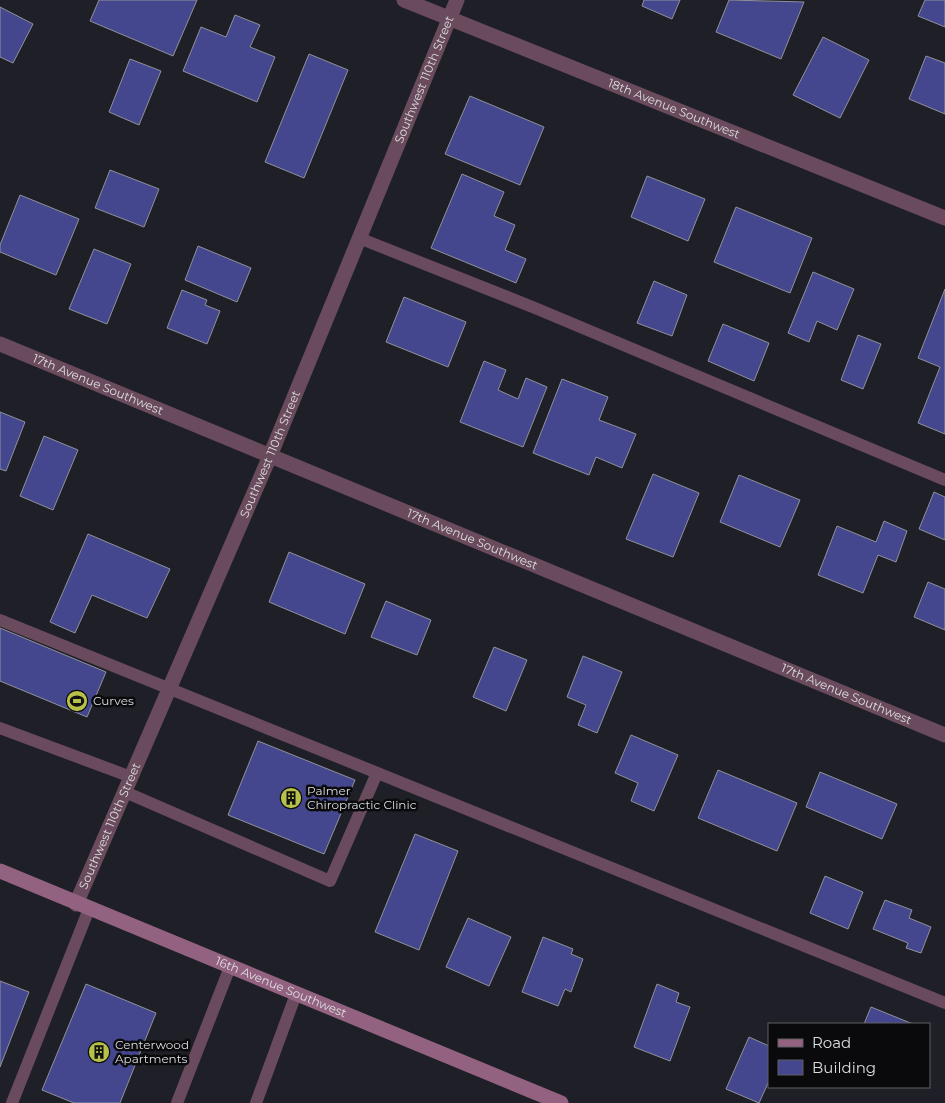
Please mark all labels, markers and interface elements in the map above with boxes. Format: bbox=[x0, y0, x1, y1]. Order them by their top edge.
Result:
street label: Southwest 110th Street bbox=[391, 13, 457, 145]
street label: 18th Avenue Southwest bbox=[606, 75, 742, 142]
street label: 17th Avenue Southwest bbox=[31, 350, 166, 418]
street label: Southwest 110th Street bbox=[236, 388, 303, 520]
street label: 17th Avenue Southwest bbox=[405, 505, 540, 573]
street label: 17th Avenue Southwest bbox=[779, 660, 914, 728]
sports icon: Curves bbox=[65, 689, 89, 713]
place label: Curves bbox=[93, 693, 134, 708]
street label: Southwest 110th Street bbox=[75, 760, 143, 891]
place label: Palmer Chiropractic Clinic bbox=[307, 783, 417, 812]
building icon: Palmer Chiropractic Clinic bbox=[279, 786, 303, 810]
street label: 16th Avenue Southwest bbox=[213, 953, 349, 1021]
legend bbox=[768, 1023, 930, 1088]
text: Road bbox=[812, 1033, 851, 1052]
place label: Centerwood Apartments bbox=[115, 1037, 189, 1066]
building icon: Centerwood Apartments bbox=[87, 1040, 111, 1064]
text: Building bbox=[812, 1058, 876, 1077]

